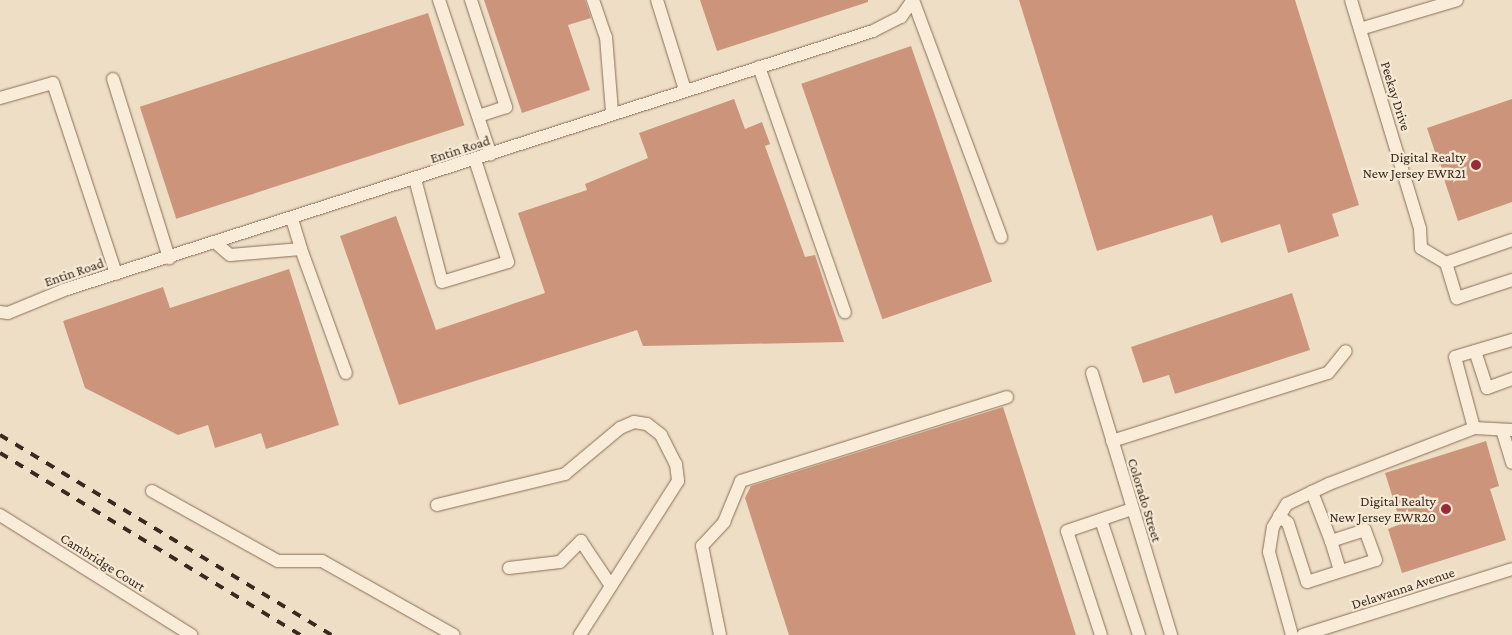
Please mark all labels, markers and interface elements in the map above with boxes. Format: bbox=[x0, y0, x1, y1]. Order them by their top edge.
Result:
street label: Peekay Drive bbox=[1377, 59, 1415, 133]
street label: Entin Road bbox=[428, 131, 492, 167]
place label: Digital Realty New Jersey EWR21 bbox=[1363, 149, 1466, 182]
marker: Digital Realty New Jersey EWR21 bbox=[1470, 159, 1482, 171]
street label: Entin Road bbox=[42, 254, 106, 290]
street label: Colorado Street bbox=[1124, 456, 1166, 544]
place label: Digital Realty New Jersey EWR20 bbox=[1329, 493, 1436, 526]
marker: Digital Realty New Jersey EWR20 bbox=[1440, 503, 1452, 515]
street label: Cambridge Court bbox=[58, 529, 148, 595]
street label: Delawanna Avenue bbox=[1349, 563, 1457, 613]

